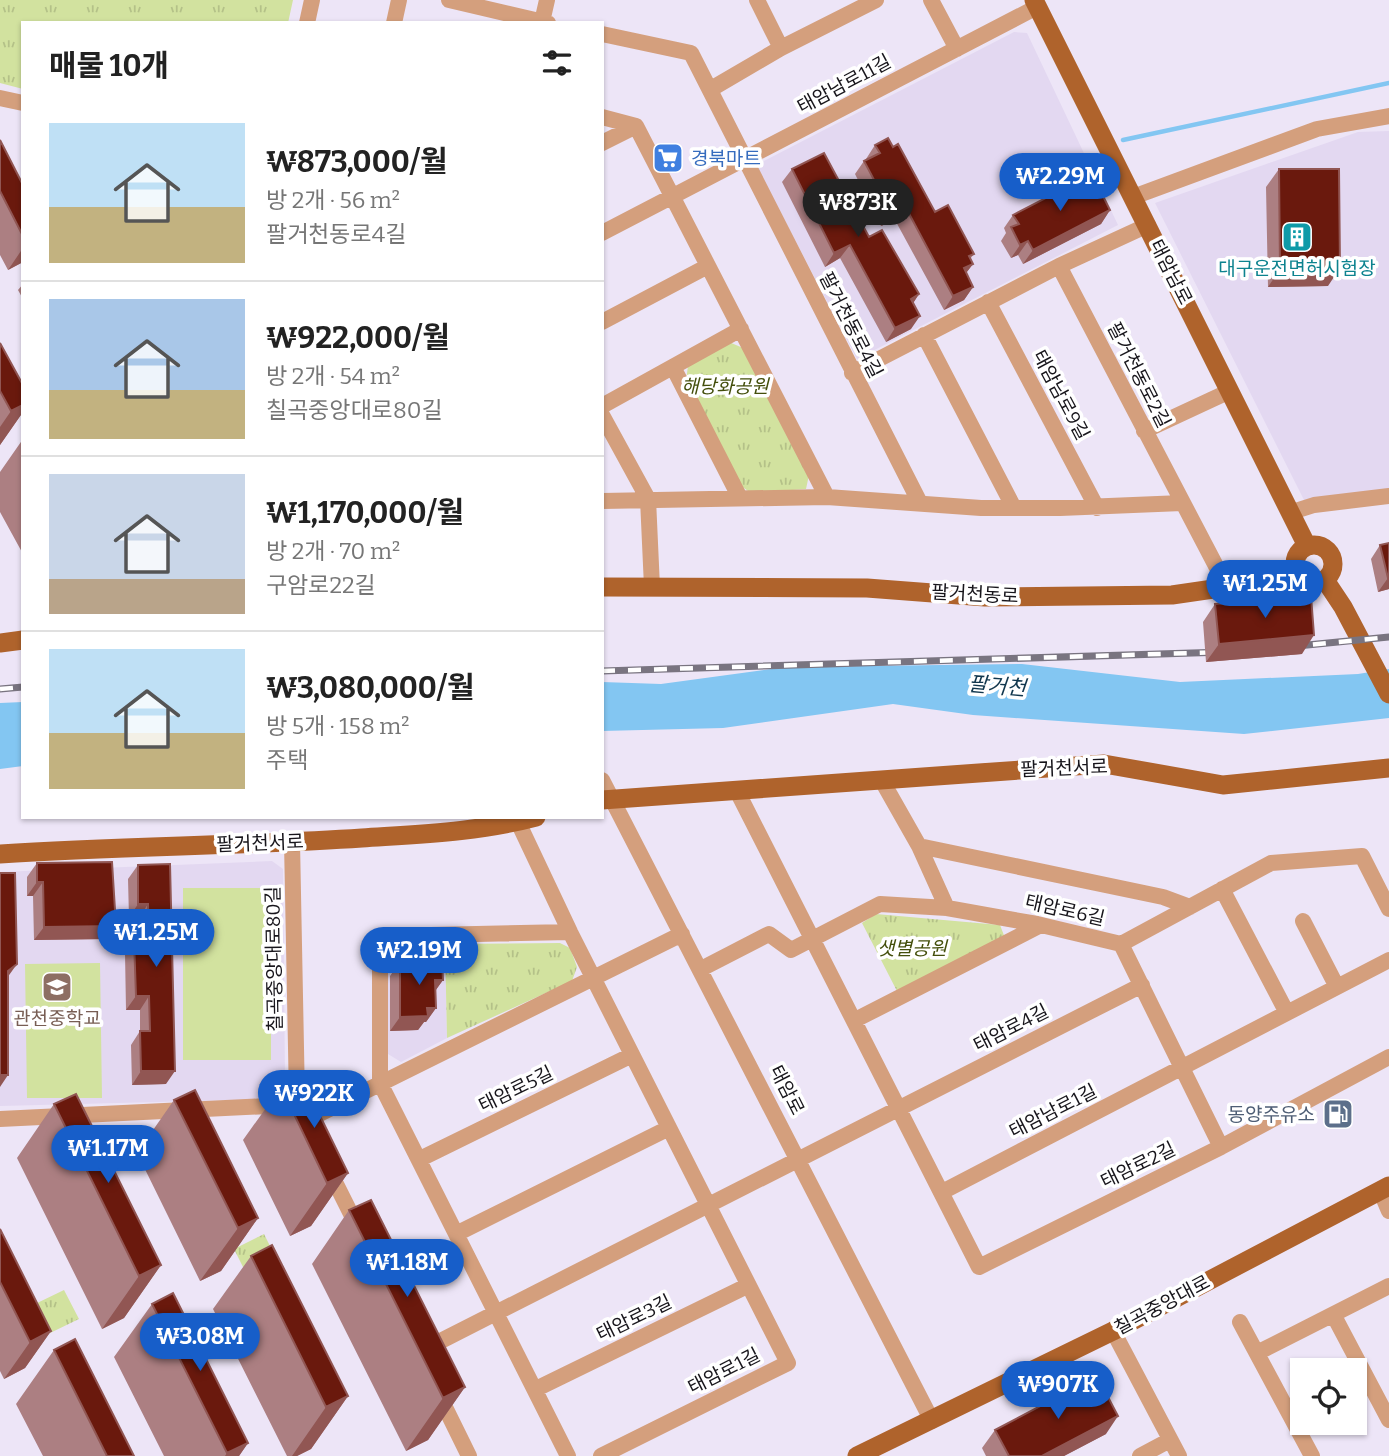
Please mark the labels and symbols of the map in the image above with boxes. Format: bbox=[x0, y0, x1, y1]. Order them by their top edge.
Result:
street label: 태암남로11길 bbox=[793, 50, 895, 118]
supermarket icon: 경북마트 bbox=[651, 141, 685, 175]
place label: 경북마트 bbox=[691, 147, 761, 170]
pin: ₩2.29M bbox=[1003, 154, 1117, 213]
pin: ₩873K bbox=[809, 180, 907, 239]
building icon: 대구운전면허시험장 bbox=[1280, 220, 1314, 254]
street label: 태암남로 bbox=[1145, 236, 1197, 308]
place label: 대구운전면허시험장 bbox=[1218, 257, 1376, 280]
street label: 팔거천동로4길 bbox=[814, 268, 888, 382]
street label: 팔거천동로2길 bbox=[1103, 318, 1175, 432]
street label: 태암남로9길 bbox=[1028, 346, 1094, 444]
park label: 해당화공원 bbox=[681, 375, 770, 398]
pin: ₩1.25M bbox=[1208, 560, 1322, 620]
street label: 팔거천동로 bbox=[931, 580, 1019, 608]
water label: 팔거천 bbox=[967, 671, 1030, 702]
street label: 팔거천서로 bbox=[1020, 755, 1108, 781]
street label: 팔거천서로 bbox=[216, 830, 304, 856]
street label: 칠곡중앙대로80길 bbox=[261, 886, 287, 1032]
street label: 태암로6길 bbox=[1023, 890, 1107, 930]
pin: ₩1.25M bbox=[99, 909, 213, 969]
pin: ₩2.19M bbox=[362, 928, 476, 987]
park label: 샛별공원 bbox=[877, 937, 948, 960]
school or university icon: 관천중학교 bbox=[40, 970, 74, 1004]
street label: 태암로4길 bbox=[970, 999, 1052, 1057]
place label: 관천중학교 bbox=[13, 1007, 101, 1030]
street label: 태암로5길 bbox=[475, 1061, 557, 1117]
street label: 태암로 bbox=[765, 1061, 809, 1119]
pin: ₩922K bbox=[265, 1070, 363, 1130]
street label: 태암남로1길 bbox=[1005, 1079, 1101, 1143]
fuel station icon: 동양주유소 bbox=[1321, 1097, 1355, 1131]
place label: 동양주유소 bbox=[1228, 1103, 1315, 1126]
pin: ₩1.17M bbox=[51, 1126, 165, 1185]
street label: 태암로2길 bbox=[1097, 1137, 1179, 1193]
pin: ₩1.18M bbox=[350, 1240, 464, 1299]
street label: 칠곡중앙대로 bbox=[1110, 1270, 1214, 1340]
street label: 태암로3길 bbox=[593, 1290, 675, 1346]
pin: ₩3.08M bbox=[143, 1314, 257, 1373]
street label: 태암로1길 bbox=[684, 1343, 764, 1399]
pin: ₩907K bbox=[1009, 1362, 1107, 1421]

